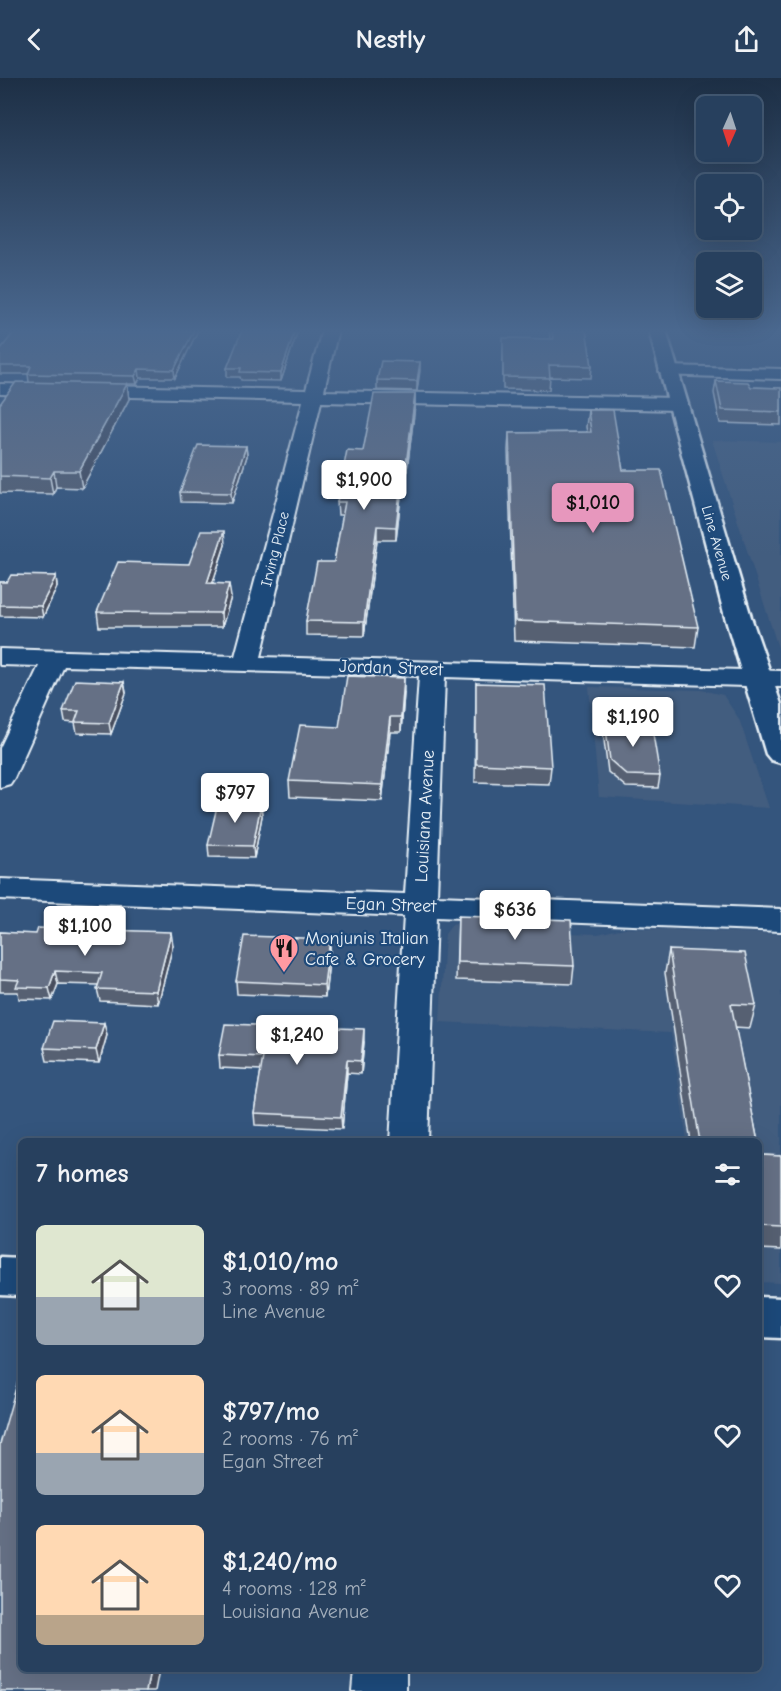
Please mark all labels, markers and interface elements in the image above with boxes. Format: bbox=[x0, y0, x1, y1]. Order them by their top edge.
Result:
icon: back bbox=[18, 23, 51, 56]
icon: share bbox=[730, 23, 763, 56]
text: Nestly bbox=[356, 24, 425, 55]
north arrow bbox=[696, 96, 762, 162]
map controls bbox=[696, 96, 762, 318]
button: locate bbox=[696, 174, 762, 240]
button: layers bbox=[696, 252, 762, 318]
pin: $1,900 bbox=[315, 460, 413, 511]
text: $1,900 bbox=[335, 468, 393, 491]
pin: $1,010 bbox=[544, 483, 642, 534]
text: $1,010 bbox=[566, 491, 620, 514]
street label: Line Avenue bbox=[698, 503, 736, 583]
street label: Irving Place bbox=[257, 509, 293, 589]
street label: Jordan Street bbox=[339, 656, 444, 680]
pin: $1,190 bbox=[584, 697, 682, 748]
text: $1,190 bbox=[606, 705, 660, 728]
street label: Louisiana Avenue bbox=[411, 749, 439, 883]
pin: $797 bbox=[199, 773, 271, 824]
text: $797 bbox=[215, 781, 255, 804]
pin: $636 bbox=[479, 890, 551, 941]
street label: Egan Street bbox=[345, 893, 438, 917]
text: $636 bbox=[494, 898, 536, 921]
pin: $1,100 bbox=[36, 906, 134, 957]
text: $1,100 bbox=[58, 914, 112, 937]
place label: Monjunis Italian Cafe & Grocery bbox=[305, 928, 429, 970]
restaurant icon: Monjunis Italian Cafe & Grocery bbox=[268, 932, 300, 974]
pin: $1,240 bbox=[248, 1015, 346, 1066]
text: $1,240 bbox=[270, 1023, 324, 1046]
icon: filters bbox=[711, 1158, 744, 1191]
text: 7 homes bbox=[36, 1159, 129, 1189]
text: $1,010/mo bbox=[222, 1247, 338, 1277]
icon: home bbox=[84, 1249, 156, 1321]
icon: heart bbox=[711, 1269, 744, 1302]
text: 3 rooms · 89 m² bbox=[222, 1277, 358, 1300]
text: Line Avenue bbox=[222, 1300, 325, 1323]
text: $797/mo bbox=[222, 1397, 320, 1427]
icon: home bbox=[84, 1399, 156, 1471]
icon: heart bbox=[711, 1419, 744, 1452]
text: 2 rooms · 76 m² bbox=[222, 1427, 358, 1450]
text: Egan Street bbox=[222, 1450, 323, 1473]
text: $1,240/mo bbox=[222, 1547, 338, 1577]
icon: home bbox=[84, 1549, 156, 1621]
icon: heart bbox=[711, 1569, 744, 1602]
text: 4 rooms · 128 m² bbox=[222, 1577, 366, 1600]
text: Louisiana Avenue bbox=[222, 1600, 369, 1623]

